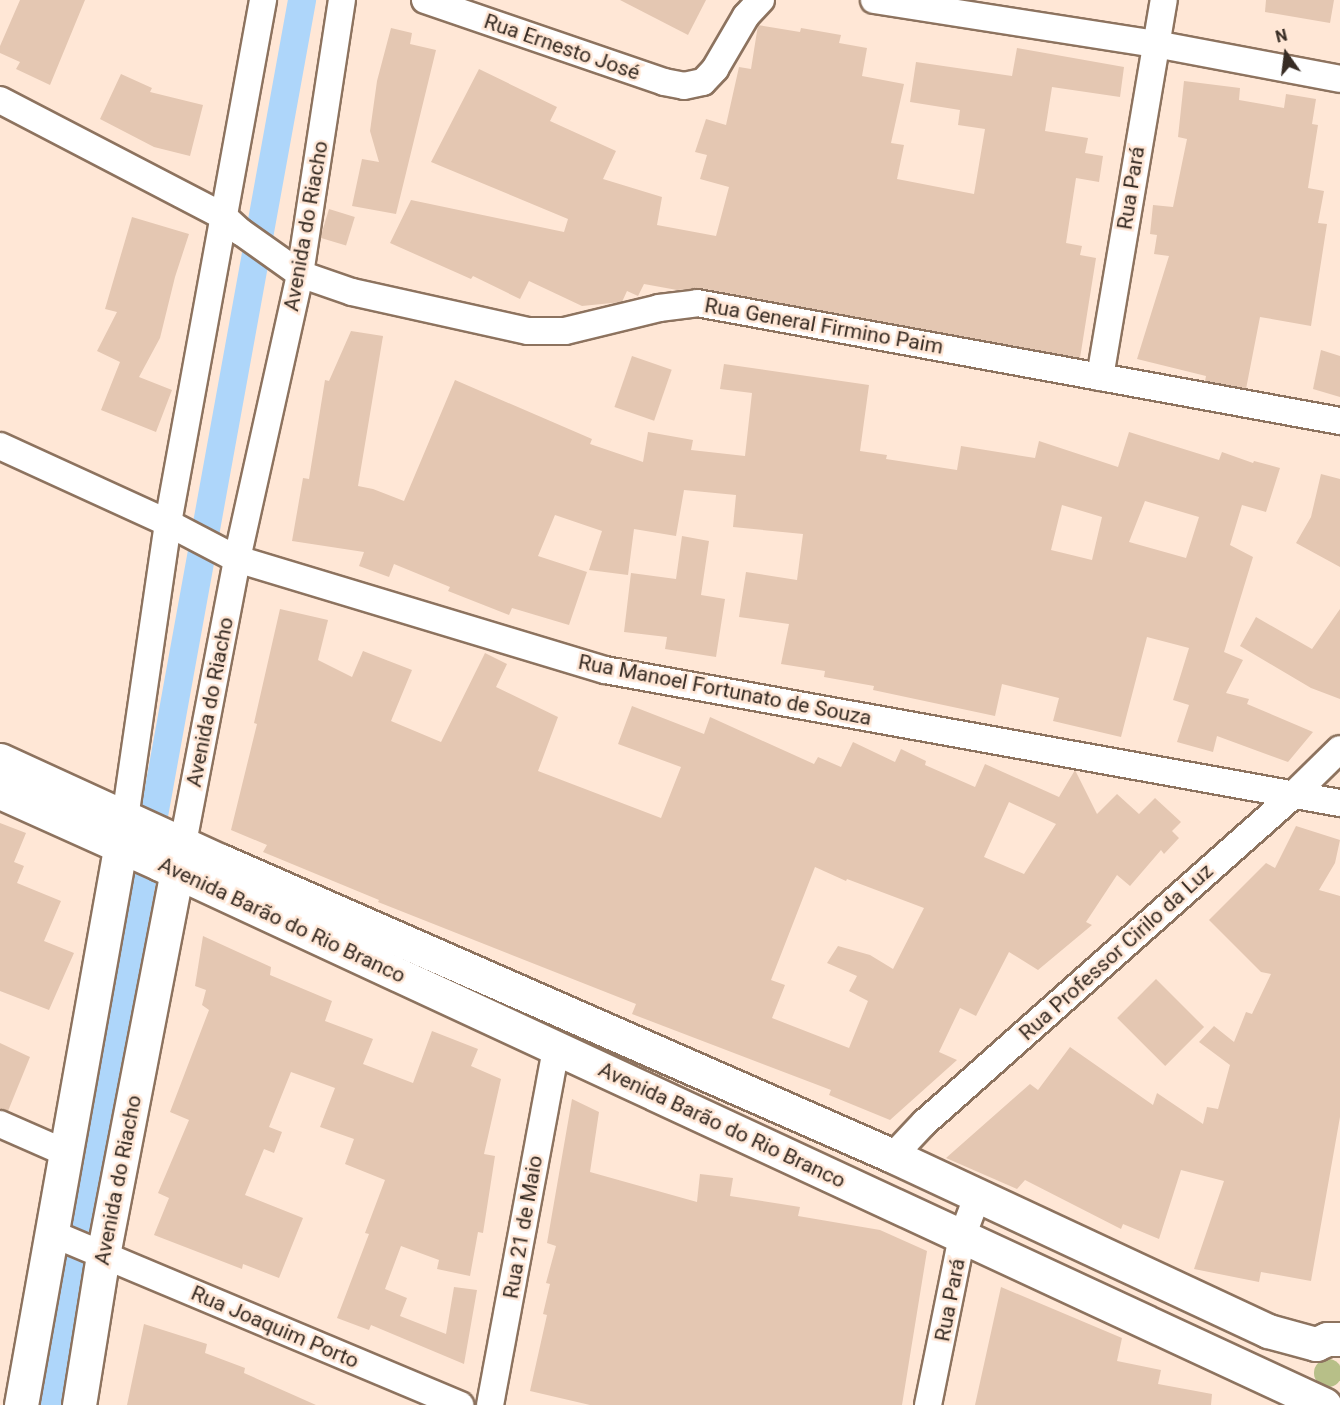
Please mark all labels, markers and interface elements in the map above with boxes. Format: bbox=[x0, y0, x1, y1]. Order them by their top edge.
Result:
street label: Rua Ernesto José bbox=[481, 9, 643, 85]
north arrow bbox=[1256, 24, 1316, 84]
text: N bbox=[1274, 25, 1289, 47]
street label: Avenida do Riacho bbox=[279, 139, 333, 313]
street label: Rua Pará bbox=[1112, 145, 1150, 231]
street label: Rua General Firmino Paim bbox=[703, 293, 945, 359]
street label: Avenida do Riacho bbox=[181, 615, 239, 789]
street label: Rua Manoel Fortunato de Souza bbox=[576, 649, 874, 731]
street label: Avenida Barão do Rio Branco bbox=[155, 852, 409, 988]
street label: Rua Professor Cirilo da Luz bbox=[1014, 858, 1218, 1046]
street label: Avenida Barão do Rio Branco bbox=[595, 1057, 849, 1193]
street label: Avenida do Riacho bbox=[89, 1093, 147, 1267]
street label: Rua 21 de Maio bbox=[498, 1153, 548, 1301]
street label: Rua Pará bbox=[930, 1256, 970, 1344]
street label: Rua Joaquim Porto bbox=[187, 1280, 363, 1374]

